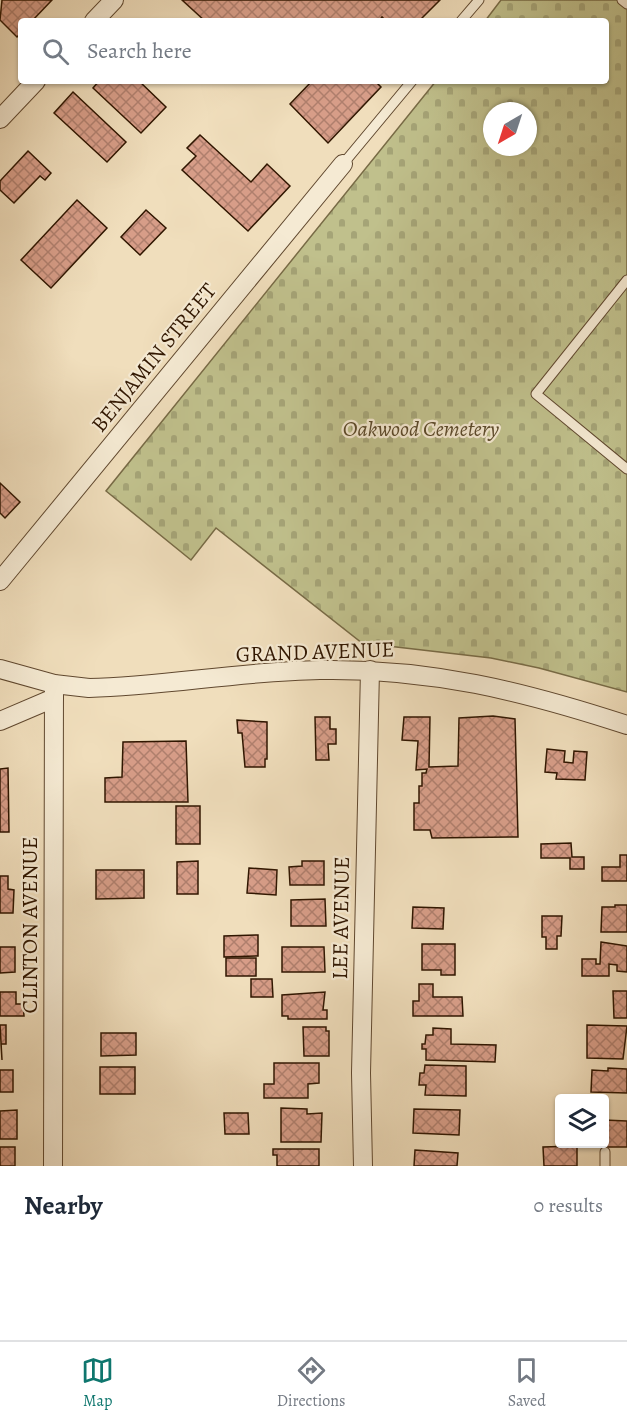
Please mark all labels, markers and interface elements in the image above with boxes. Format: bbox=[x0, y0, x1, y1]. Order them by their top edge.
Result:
search box bbox=[18, 18, 609, 84]
icon: search bbox=[39, 35, 72, 68]
text: Search here bbox=[87, 36, 192, 66]
north arrow bbox=[483, 102, 537, 156]
street label: BENJAMIN STREET bbox=[84, 277, 223, 438]
park label: Oakwood Cemetery bbox=[343, 414, 500, 444]
street label: GRAND AVENUE bbox=[235, 634, 395, 670]
street label: CLINTON AVENUE bbox=[15, 836, 45, 1014]
street label: LEE AVENUE bbox=[325, 856, 357, 980]
map controls bbox=[555, 1094, 609, 1148]
button: layers bbox=[555, 1094, 609, 1148]
text: Nearby bbox=[24, 1188, 103, 1223]
text: 0 results bbox=[534, 1192, 603, 1219]
tab: Map bbox=[81, 1354, 114, 1412]
tab: Directions bbox=[277, 1354, 345, 1412]
tab: Saved bbox=[508, 1354, 546, 1412]

